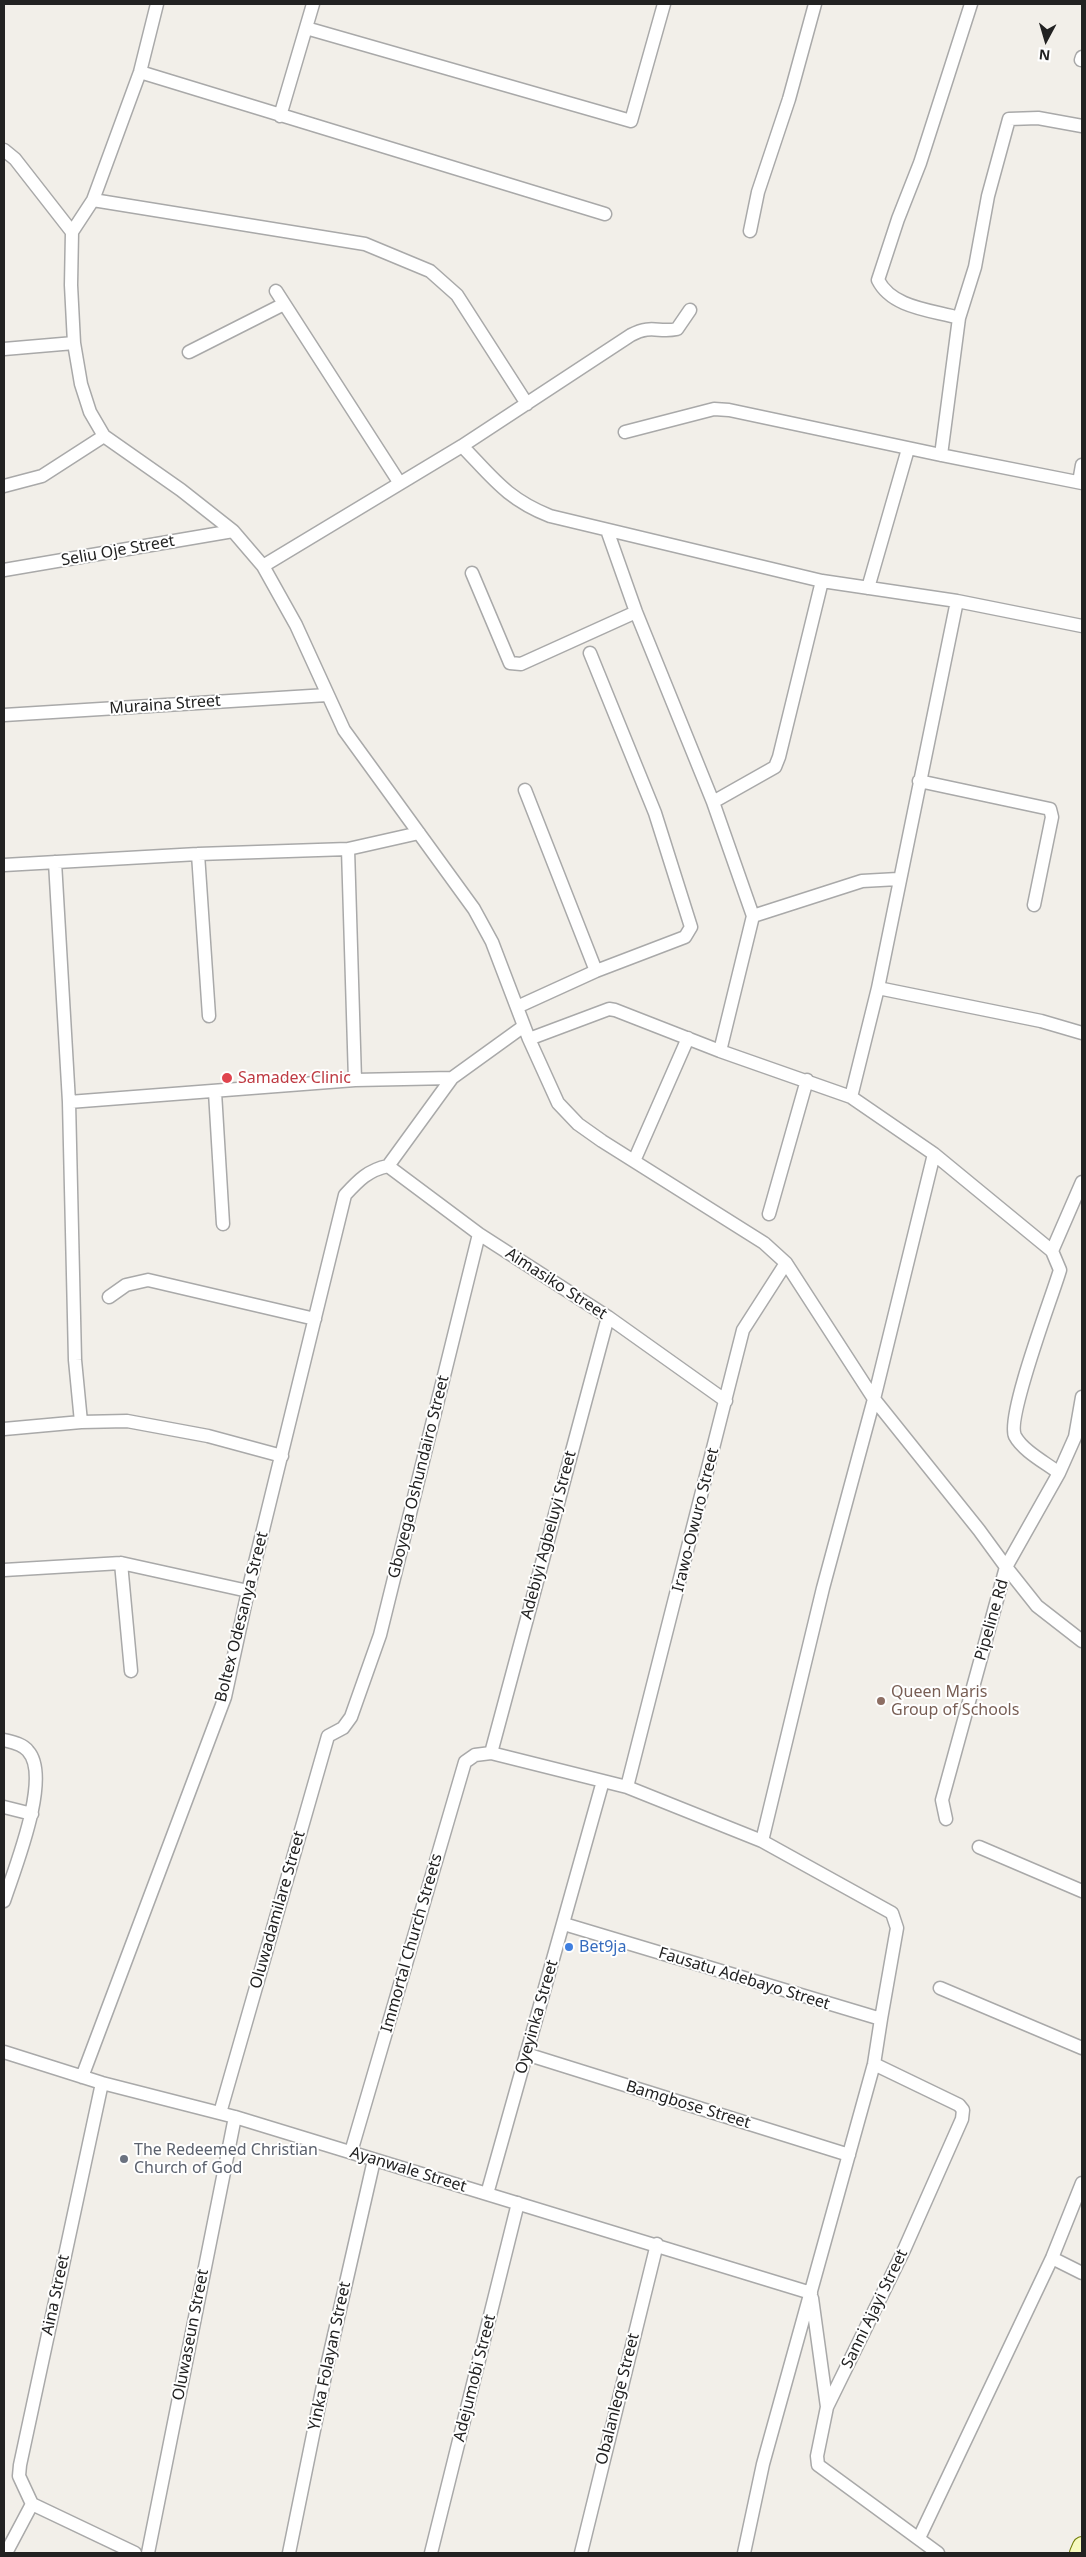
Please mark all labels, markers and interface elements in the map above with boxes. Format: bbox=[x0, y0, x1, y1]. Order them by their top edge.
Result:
north arrow bbox=[1021, 15, 1071, 65]
text: N bbox=[1038, 45, 1051, 65]
street label: Seliu Oje Street bbox=[60, 532, 176, 570]
street label: Muraina Street bbox=[109, 692, 221, 718]
place label: Samadex Clinic bbox=[238, 1068, 351, 1088]
marker: Samadex Clinic bbox=[220, 1071, 234, 1085]
street label: Aimasiko Street bbox=[502, 1244, 610, 1324]
street label: Gboyega Oshundairo Street bbox=[384, 1373, 454, 1581]
street label: Irawo-Owuro Street bbox=[669, 1446, 723, 1594]
street label: Adebiyi Agbeluyi Street bbox=[517, 1449, 581, 1621]
street label: Boltex Odesanya Street bbox=[211, 1530, 273, 1704]
street label: Pipeline Rd bbox=[971, 1577, 1013, 1663]
place label: Queen Maris Group of Schools bbox=[891, 1682, 1019, 1720]
marker: Queen Maris Group of Schools bbox=[875, 1695, 887, 1707]
street label: Oluwadamilare Street bbox=[246, 1829, 310, 1991]
street label: Immortal Church Streets bbox=[377, 1851, 447, 2035]
place label: Bet9ja bbox=[579, 1937, 626, 1957]
marker: Bet9ja bbox=[563, 1941, 575, 1953]
street label: Fausatu Adebayo Street bbox=[656, 1944, 832, 2014]
street label: Oyeyinka Street bbox=[512, 1958, 562, 2076]
street label: Bamgbose Street bbox=[623, 2077, 753, 2133]
place label: The Redeemed Christian Church of God bbox=[134, 2140, 318, 2178]
street label: Ayanwale Street bbox=[347, 2143, 469, 2197]
marker: The Redeemed Christian Church of God bbox=[118, 2153, 130, 2165]
street label: Sanni Ajayi Street bbox=[838, 2246, 912, 2372]
street label: Aina Street bbox=[38, 2253, 74, 2337]
street label: Oluwaseun Street bbox=[169, 2268, 213, 2402]
street label: Yinka Folayan Street bbox=[305, 2280, 355, 2432]
street label: Adejumobi Street bbox=[450, 2312, 500, 2444]
street label: Obalanlege Street bbox=[592, 2331, 644, 2467]

